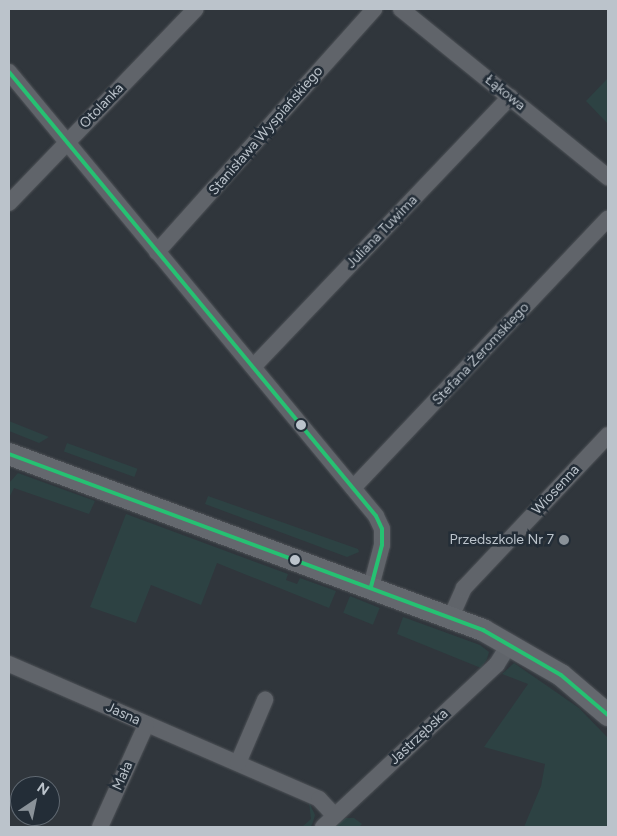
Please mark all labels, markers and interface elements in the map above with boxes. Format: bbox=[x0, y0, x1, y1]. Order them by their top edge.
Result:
street label: Stanisława Wyspiańskiego bbox=[205, 63, 327, 199]
street label: Łąkowa bbox=[481, 72, 529, 114]
street label: Otolanka bbox=[76, 80, 128, 132]
street label: Juliana Tuwima bbox=[343, 192, 421, 272]
street label: Stefana Żeromskiego bbox=[429, 299, 533, 409]
unlabelled marker bbox=[296, 420, 306, 430]
street label: Wiosenna bbox=[529, 462, 583, 518]
place label: Przedszkole Nr 7 bbox=[450, 532, 554, 548]
marker: Przedszkole Nr 7 bbox=[558, 534, 570, 546]
unlabelled marker bbox=[290, 555, 300, 565]
street label: Jasna bbox=[103, 699, 143, 729]
street label: Jastrzębska bbox=[386, 706, 452, 768]
street label: Mała bbox=[109, 759, 137, 793]
north arrow bbox=[10, 776, 60, 826]
text: N bbox=[34, 779, 52, 799]

